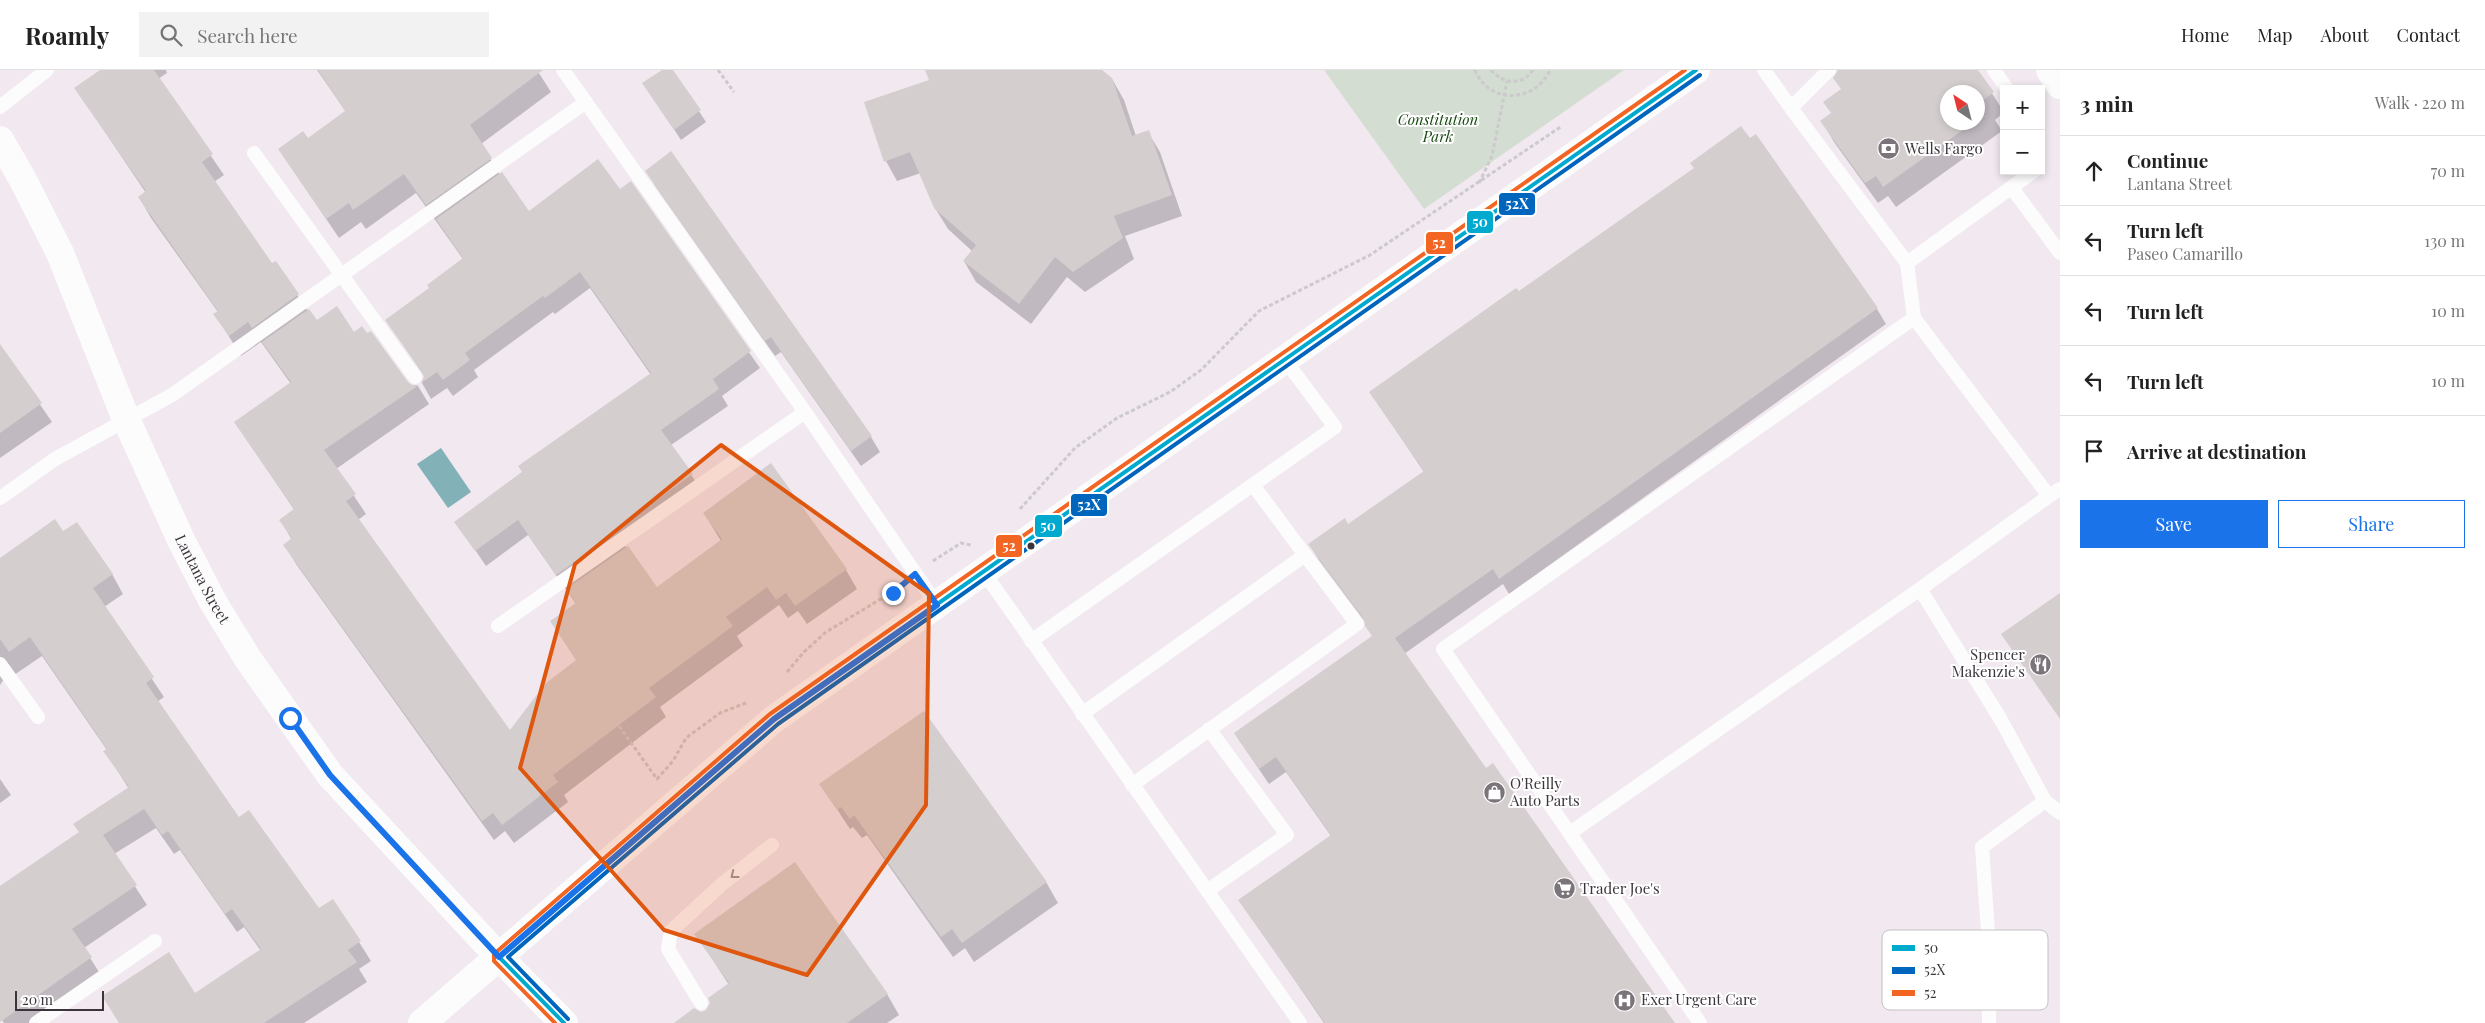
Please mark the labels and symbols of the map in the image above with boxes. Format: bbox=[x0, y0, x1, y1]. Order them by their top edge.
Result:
north arrow bbox=[1940, 85, 1985, 130]
park label: Constitution Park bbox=[1398, 109, 1478, 146]
bank icon: Wells Fargo bbox=[1877, 137, 1901, 161]
place label: Wells Fargo bbox=[1904, 138, 1983, 158]
line badge: 52X bbox=[1498, 192, 1536, 216]
text: 52X bbox=[1505, 194, 1529, 213]
line badge: 50 bbox=[1466, 210, 1494, 234]
text: 50 bbox=[1472, 212, 1488, 231]
line badge: 52 bbox=[1425, 231, 1454, 255]
text: 52 bbox=[1432, 233, 1446, 252]
line badge: 52X bbox=[1070, 493, 1108, 517]
text: 52X bbox=[1077, 495, 1101, 514]
line badge: 50 bbox=[1034, 514, 1063, 538]
text: 50 bbox=[1040, 516, 1056, 535]
street label: Lantana Street bbox=[171, 531, 235, 628]
line badge: 52 bbox=[995, 534, 1023, 558]
text: 52 bbox=[1002, 536, 1016, 555]
unlabelled marker bbox=[1026, 541, 1036, 551]
route end bbox=[882, 582, 905, 605]
place label: Spencer Makenzie's bbox=[1952, 644, 2025, 681]
restaurant icon: Spencer Makenzie's bbox=[2029, 652, 2053, 676]
route start bbox=[279, 707, 302, 730]
place label: O'Reilly Auto Parts bbox=[1509, 773, 1580, 810]
shop icon: O'Reilly Auto Parts bbox=[1482, 781, 1506, 805]
one-way arrow bbox=[731, 870, 740, 878]
supermarket icon: Trader Joe's bbox=[1552, 877, 1576, 901]
place label: Trader Joe's bbox=[1580, 878, 1660, 898]
legend bbox=[1882, 930, 2048, 1010]
text: 50 bbox=[1924, 938, 1938, 957]
text: 52X bbox=[1924, 960, 1946, 979]
text: 52 bbox=[1924, 983, 1937, 1002]
scale bar bbox=[15, 988, 104, 1011]
hospital icon: Exer Urgent Care bbox=[1613, 988, 1637, 1012]
place label: Exer Urgent Care bbox=[1641, 989, 1757, 1009]

